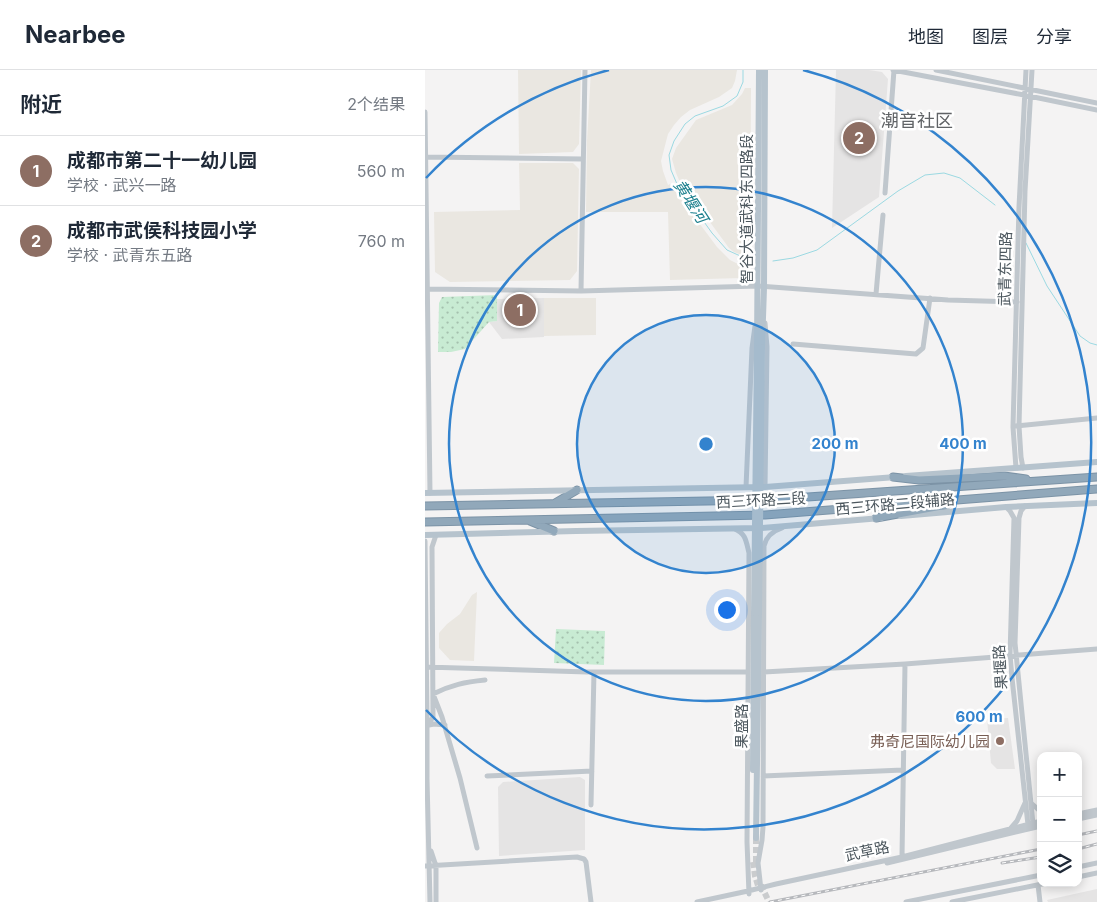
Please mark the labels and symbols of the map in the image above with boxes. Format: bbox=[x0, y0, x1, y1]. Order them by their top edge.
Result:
district label: 潮音社区 bbox=[881, 110, 953, 131]
pin: 2 bbox=[843, 119, 875, 157]
street label: 智谷大道武科东四路段 bbox=[737, 134, 756, 284]
water label: 黄堰河 bbox=[670, 175, 714, 229]
street label: 武青东四路 bbox=[995, 231, 1015, 307]
pin: 1 bbox=[504, 291, 536, 329]
text: 200 m bbox=[812, 434, 858, 453]
text: 400 m bbox=[939, 434, 987, 453]
centre of rings bbox=[697, 435, 715, 453]
street label: 西三环路二段 bbox=[716, 488, 806, 512]
street label: 西三环路二段辅路 bbox=[834, 489, 956, 519]
your location bbox=[714, 597, 740, 623]
street label: 果堰路 bbox=[989, 644, 1011, 690]
street label: 果盛路 bbox=[732, 703, 751, 749]
text: 600 m bbox=[955, 707, 1003, 726]
place label: 弗奇尼国际幼儿园 bbox=[870, 732, 990, 751]
marker: 弗奇尼国际幼儿园 bbox=[994, 735, 1006, 747]
street label: 武草路 bbox=[843, 837, 891, 865]

